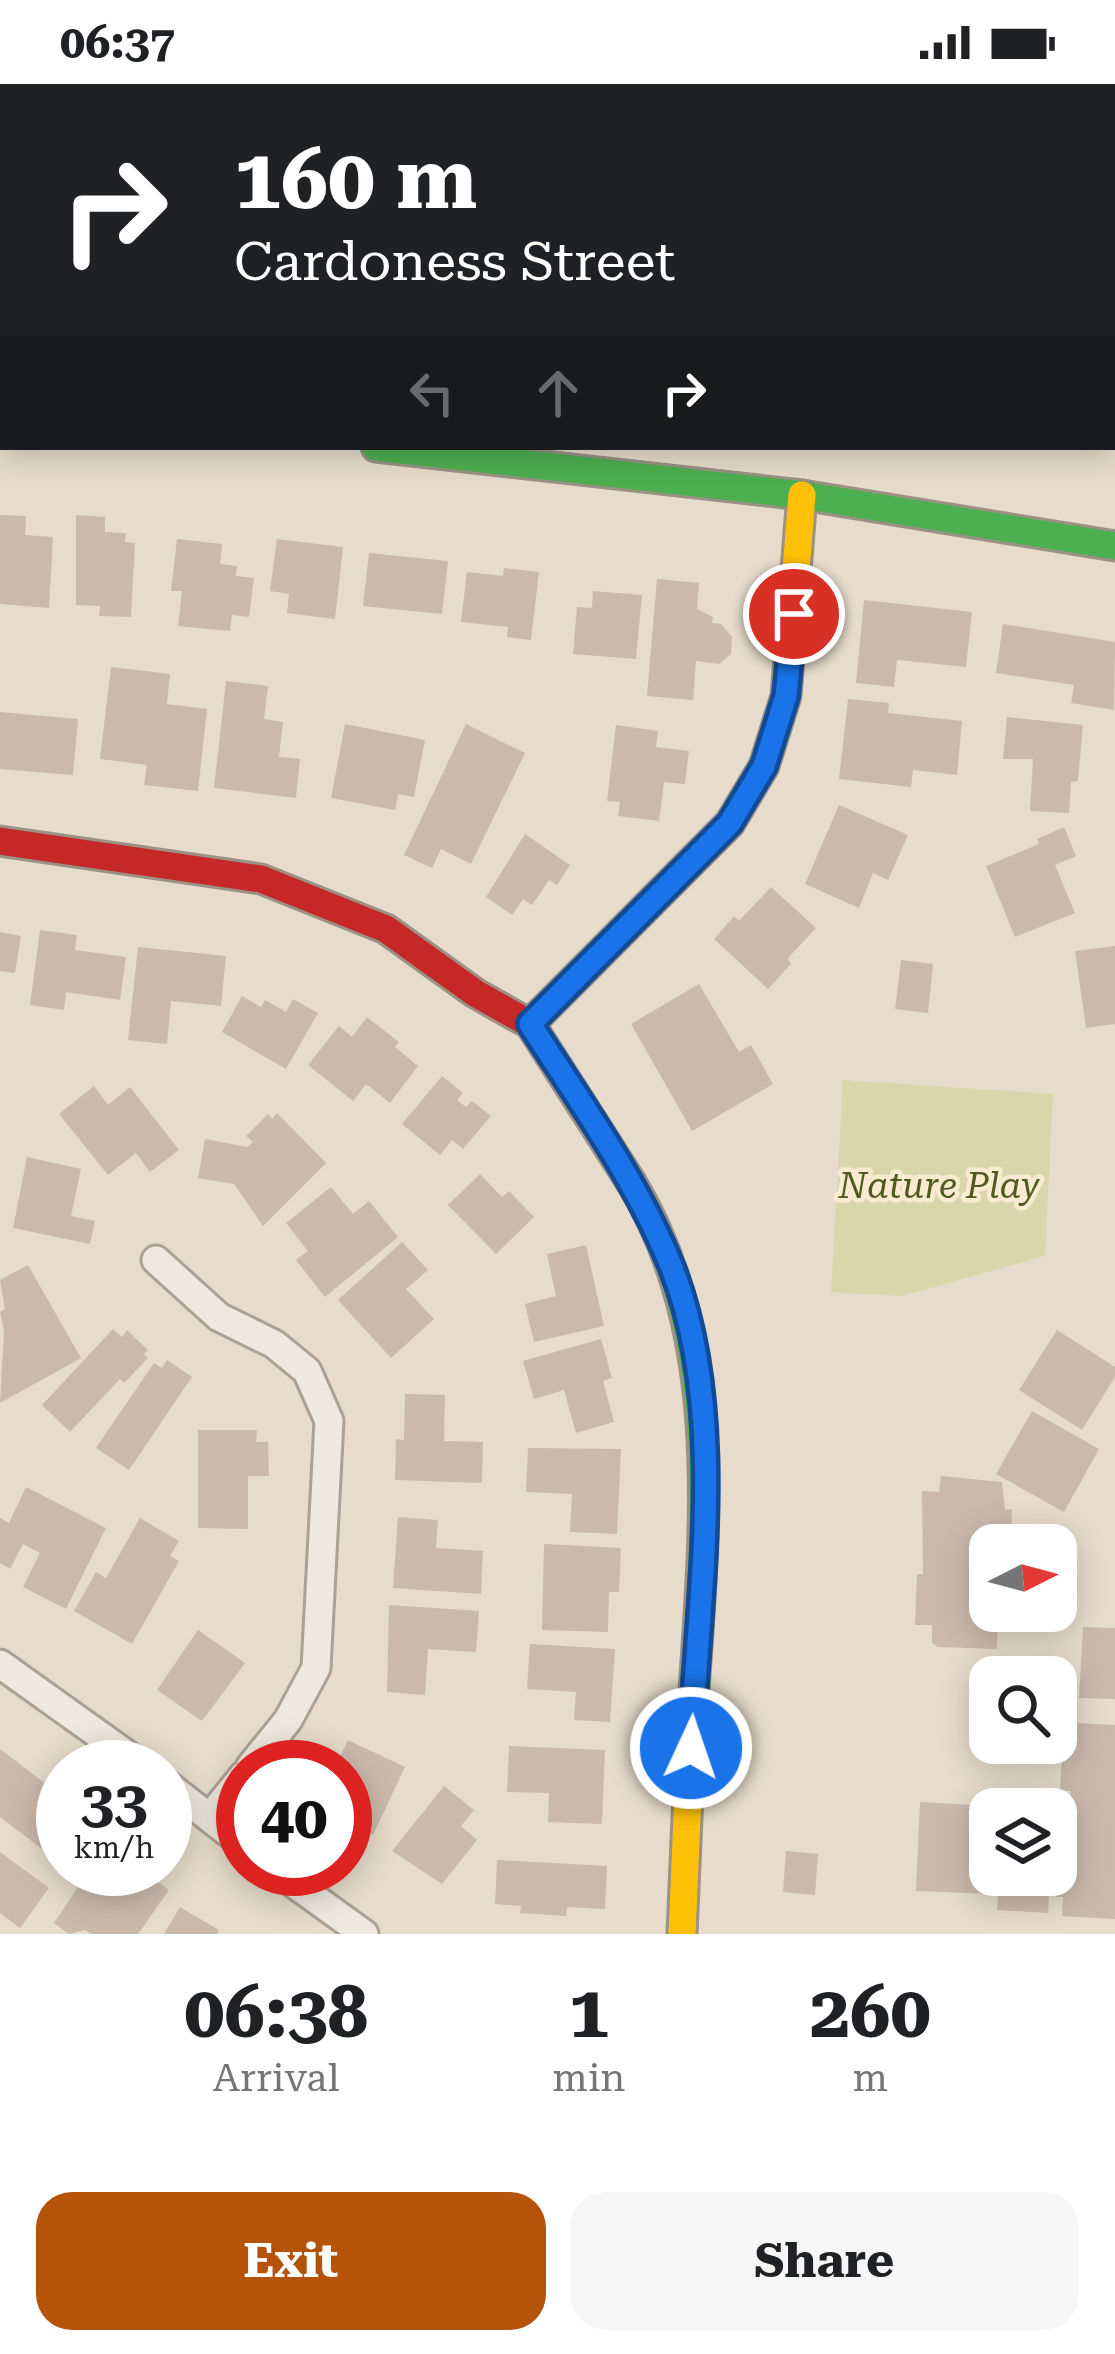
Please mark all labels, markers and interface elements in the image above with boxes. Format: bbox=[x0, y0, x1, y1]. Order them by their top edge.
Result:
text: 06:37 bbox=[60, 16, 175, 69]
text: 160 m bbox=[234, 130, 477, 228]
icon: right bbox=[36, 132, 192, 288]
text: Cardoness Street bbox=[234, 230, 675, 293]
icon: left bbox=[399, 360, 465, 426]
icon: ahead bbox=[525, 360, 591, 426]
icon: right bbox=[651, 360, 717, 426]
pin bbox=[743, 563, 845, 665]
icon: arrive bbox=[761, 581, 827, 647]
park label: Nature Play bbox=[838, 1165, 1040, 1207]
north arrow bbox=[969, 1524, 1077, 1632]
map controls bbox=[969, 1524, 1077, 1896]
button: search bbox=[969, 1656, 1077, 1764]
position arrow bbox=[628, 1685, 754, 1811]
speed limit sign: 40 bbox=[216, 1740, 372, 1896]
text: 33 bbox=[80, 1767, 148, 1838]
button: layers bbox=[969, 1788, 1077, 1896]
text: km/h bbox=[74, 1830, 154, 1865]
text: 06:38 bbox=[184, 1970, 368, 2055]
text: 1 bbox=[569, 1970, 609, 2055]
text: 260 bbox=[810, 1970, 931, 2055]
text: Arrival bbox=[213, 2055, 340, 2101]
text: min bbox=[552, 2055, 626, 2101]
text: m bbox=[852, 2055, 888, 2101]
button: Exit bbox=[36, 2192, 546, 2330]
button: Share bbox=[570, 2192, 1079, 2330]

